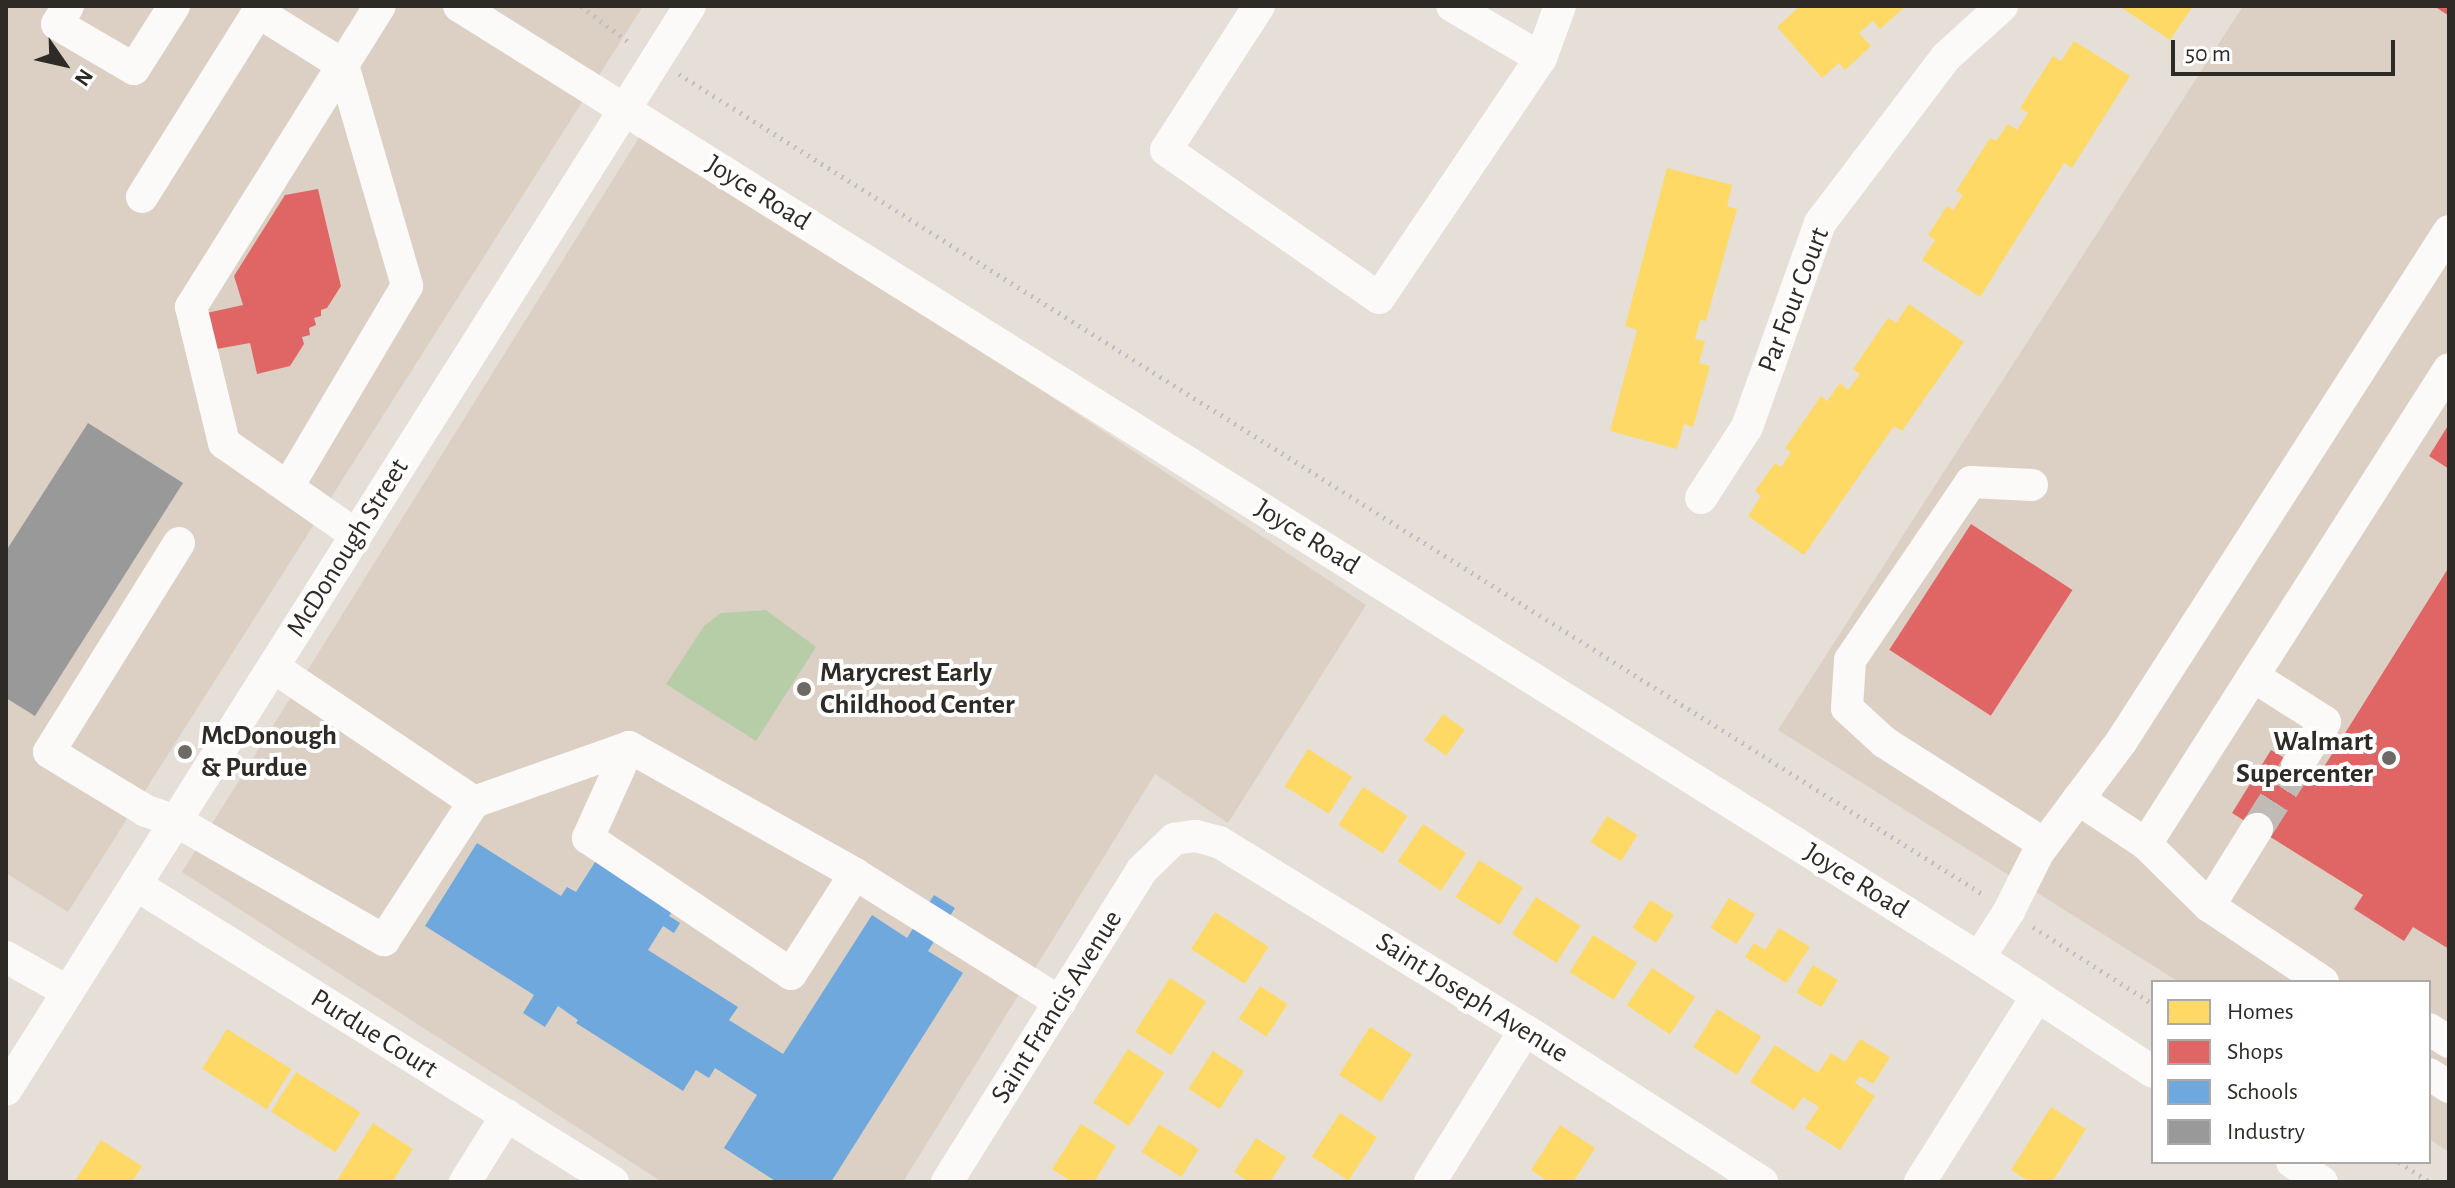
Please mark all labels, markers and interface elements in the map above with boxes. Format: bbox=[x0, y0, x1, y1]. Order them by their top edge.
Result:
north arrow bbox=[24, 24, 104, 104]
scale bar bbox=[2175, 24, 2399, 74]
text: 50 m bbox=[2185, 42, 2231, 66]
text: N bbox=[71, 65, 97, 90]
street label: Joyce Road bbox=[699, 148, 817, 238]
street label: Par Four Court bbox=[1751, 223, 1837, 377]
street label: McDonough Street bbox=[280, 453, 416, 643]
street label: Joyce Road bbox=[1248, 492, 1366, 582]
place label: Marycrest Early Childhood Center bbox=[820, 656, 1015, 722]
marker: Marycrest Early Childhood Center bbox=[795, 680, 813, 698]
place label: McDonough & Purdue bbox=[201, 719, 337, 785]
place label: Walmart Supercenter bbox=[2236, 725, 2373, 791]
marker: McDonough & Purdue bbox=[176, 743, 194, 761]
marker: Walmart Supercenter bbox=[2380, 749, 2398, 767]
street label: Joyce Road bbox=[1797, 836, 1915, 926]
street label: Saint Francis Avenue bbox=[984, 904, 1130, 1110]
street label: Saint Joseph Avenue bbox=[1370, 925, 1574, 1071]
legend bbox=[2151, 980, 2431, 1164]
street label: Purdue Court bbox=[304, 982, 444, 1086]
text: Homes bbox=[2227, 1000, 2294, 1024]
text: Shops bbox=[2227, 1040, 2283, 1064]
text: Schools bbox=[2227, 1080, 2298, 1104]
text: Industry bbox=[2227, 1120, 2305, 1144]

